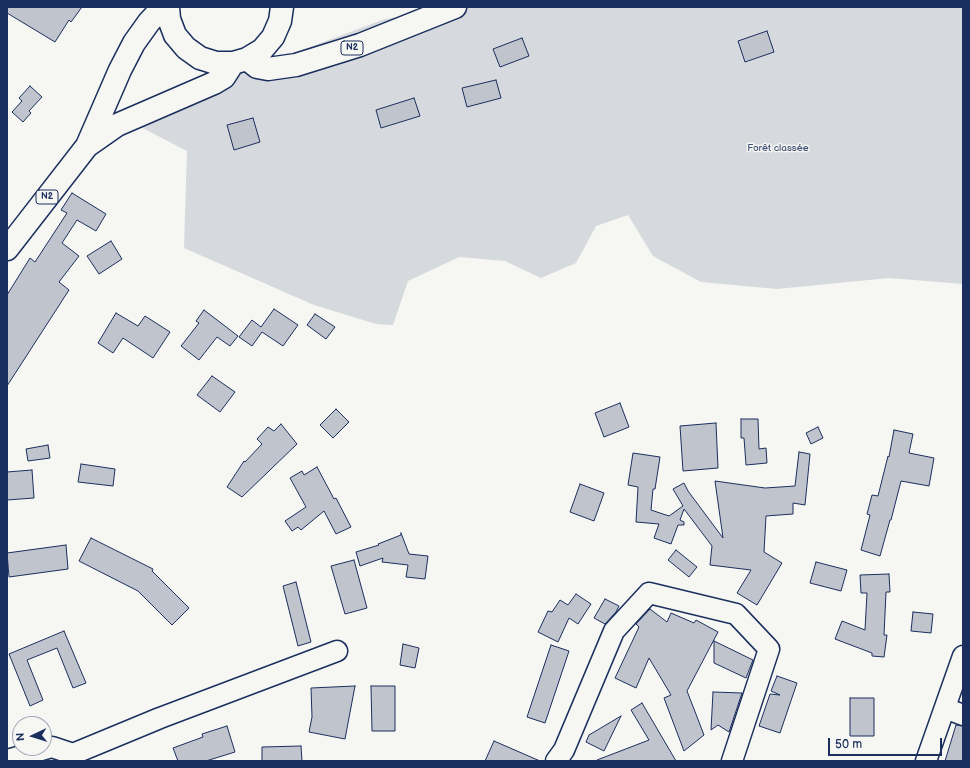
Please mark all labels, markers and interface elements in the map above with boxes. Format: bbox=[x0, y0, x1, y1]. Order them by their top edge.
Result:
road number: N2 bbox=[341, 41, 363, 55]
park label: Forêt classée bbox=[747, 142, 809, 154]
road number: N2 bbox=[36, 190, 58, 204]
north arrow bbox=[12, 716, 52, 756]
scale bar bbox=[830, 730, 944, 756]
text: N bbox=[14, 732, 27, 741]
text: 50 m bbox=[835, 737, 862, 752]

